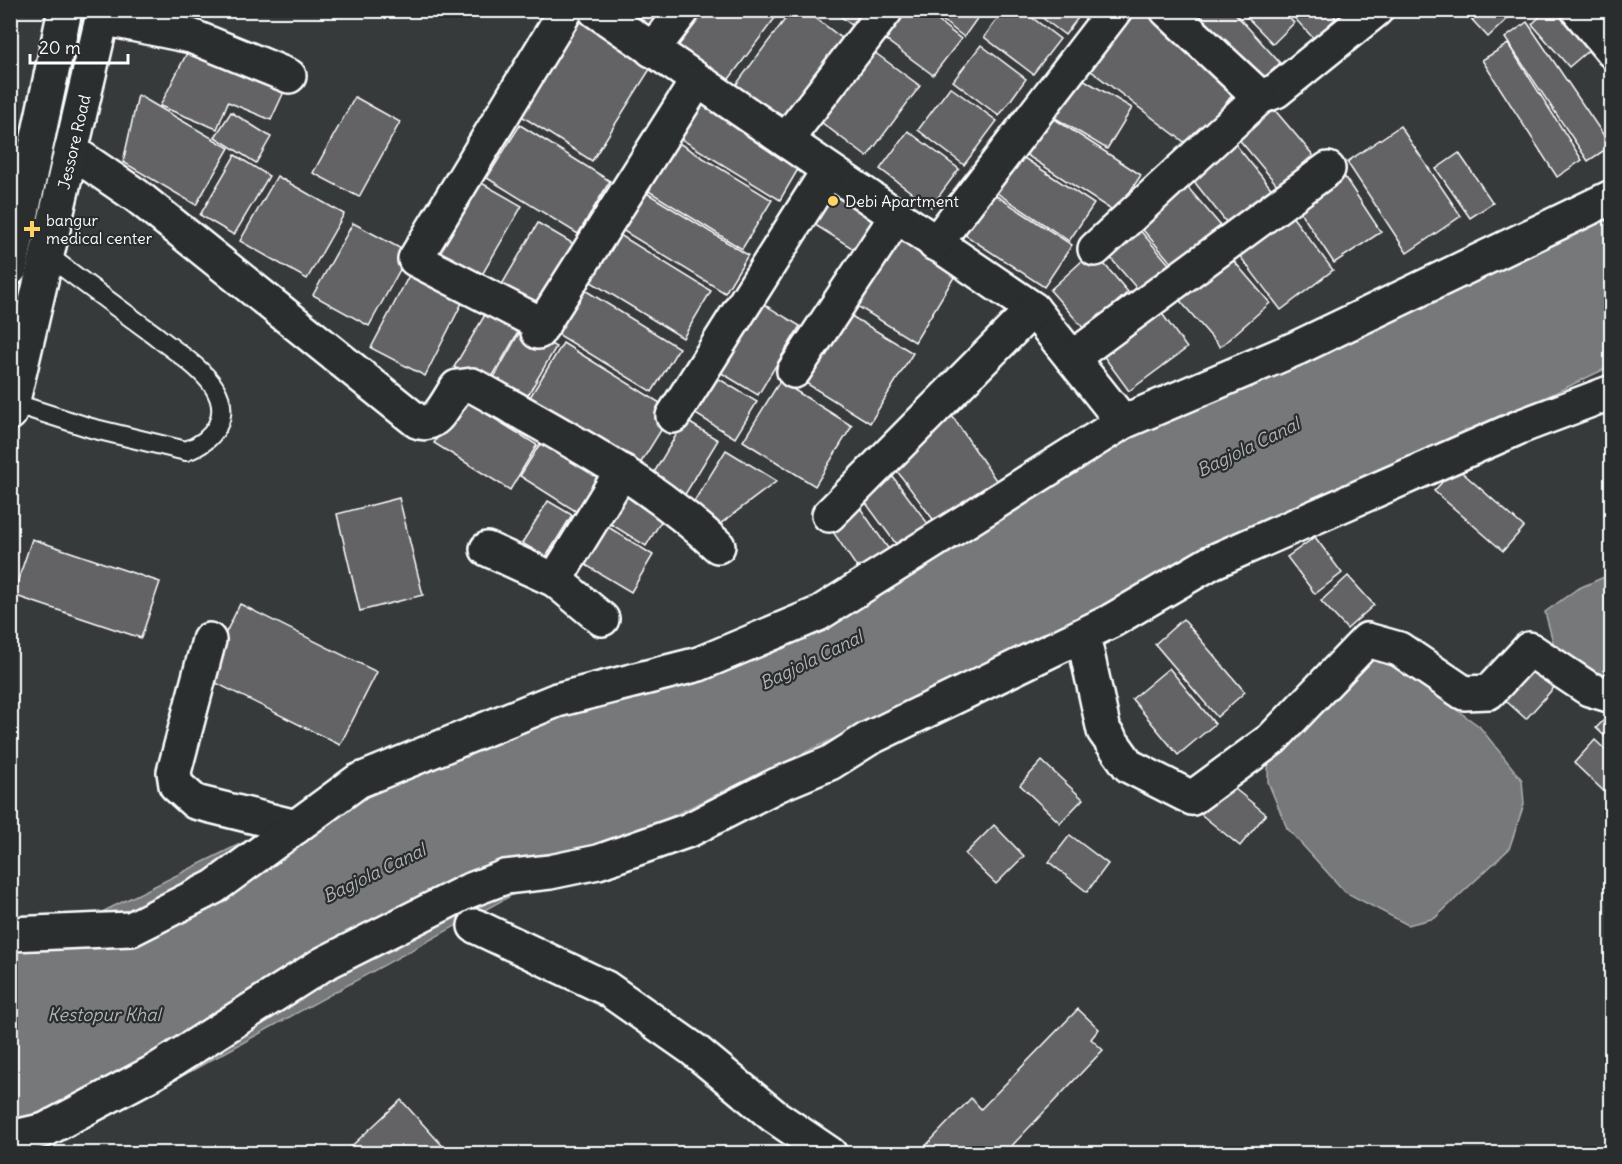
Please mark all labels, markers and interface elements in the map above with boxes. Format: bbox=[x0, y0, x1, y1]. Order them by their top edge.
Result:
scale bar bbox=[30, 27, 128, 65]
text: 20 m bbox=[39, 36, 81, 59]
street label: Jessore Road bbox=[53, 93, 95, 191]
place label: Debi Apartment bbox=[845, 191, 959, 211]
marker: Debi Apartment bbox=[826, 194, 840, 208]
place label: bangur medical center bbox=[46, 210, 153, 248]
marker: bangur medical center bbox=[23, 220, 41, 238]
water label: Bagjola Canal bbox=[1193, 411, 1306, 482]
water label: Bagjola Canal bbox=[756, 624, 869, 695]
water label: Bagjola Canal bbox=[319, 837, 432, 908]
water label: Kestopur Khal bbox=[48, 1003, 163, 1026]

